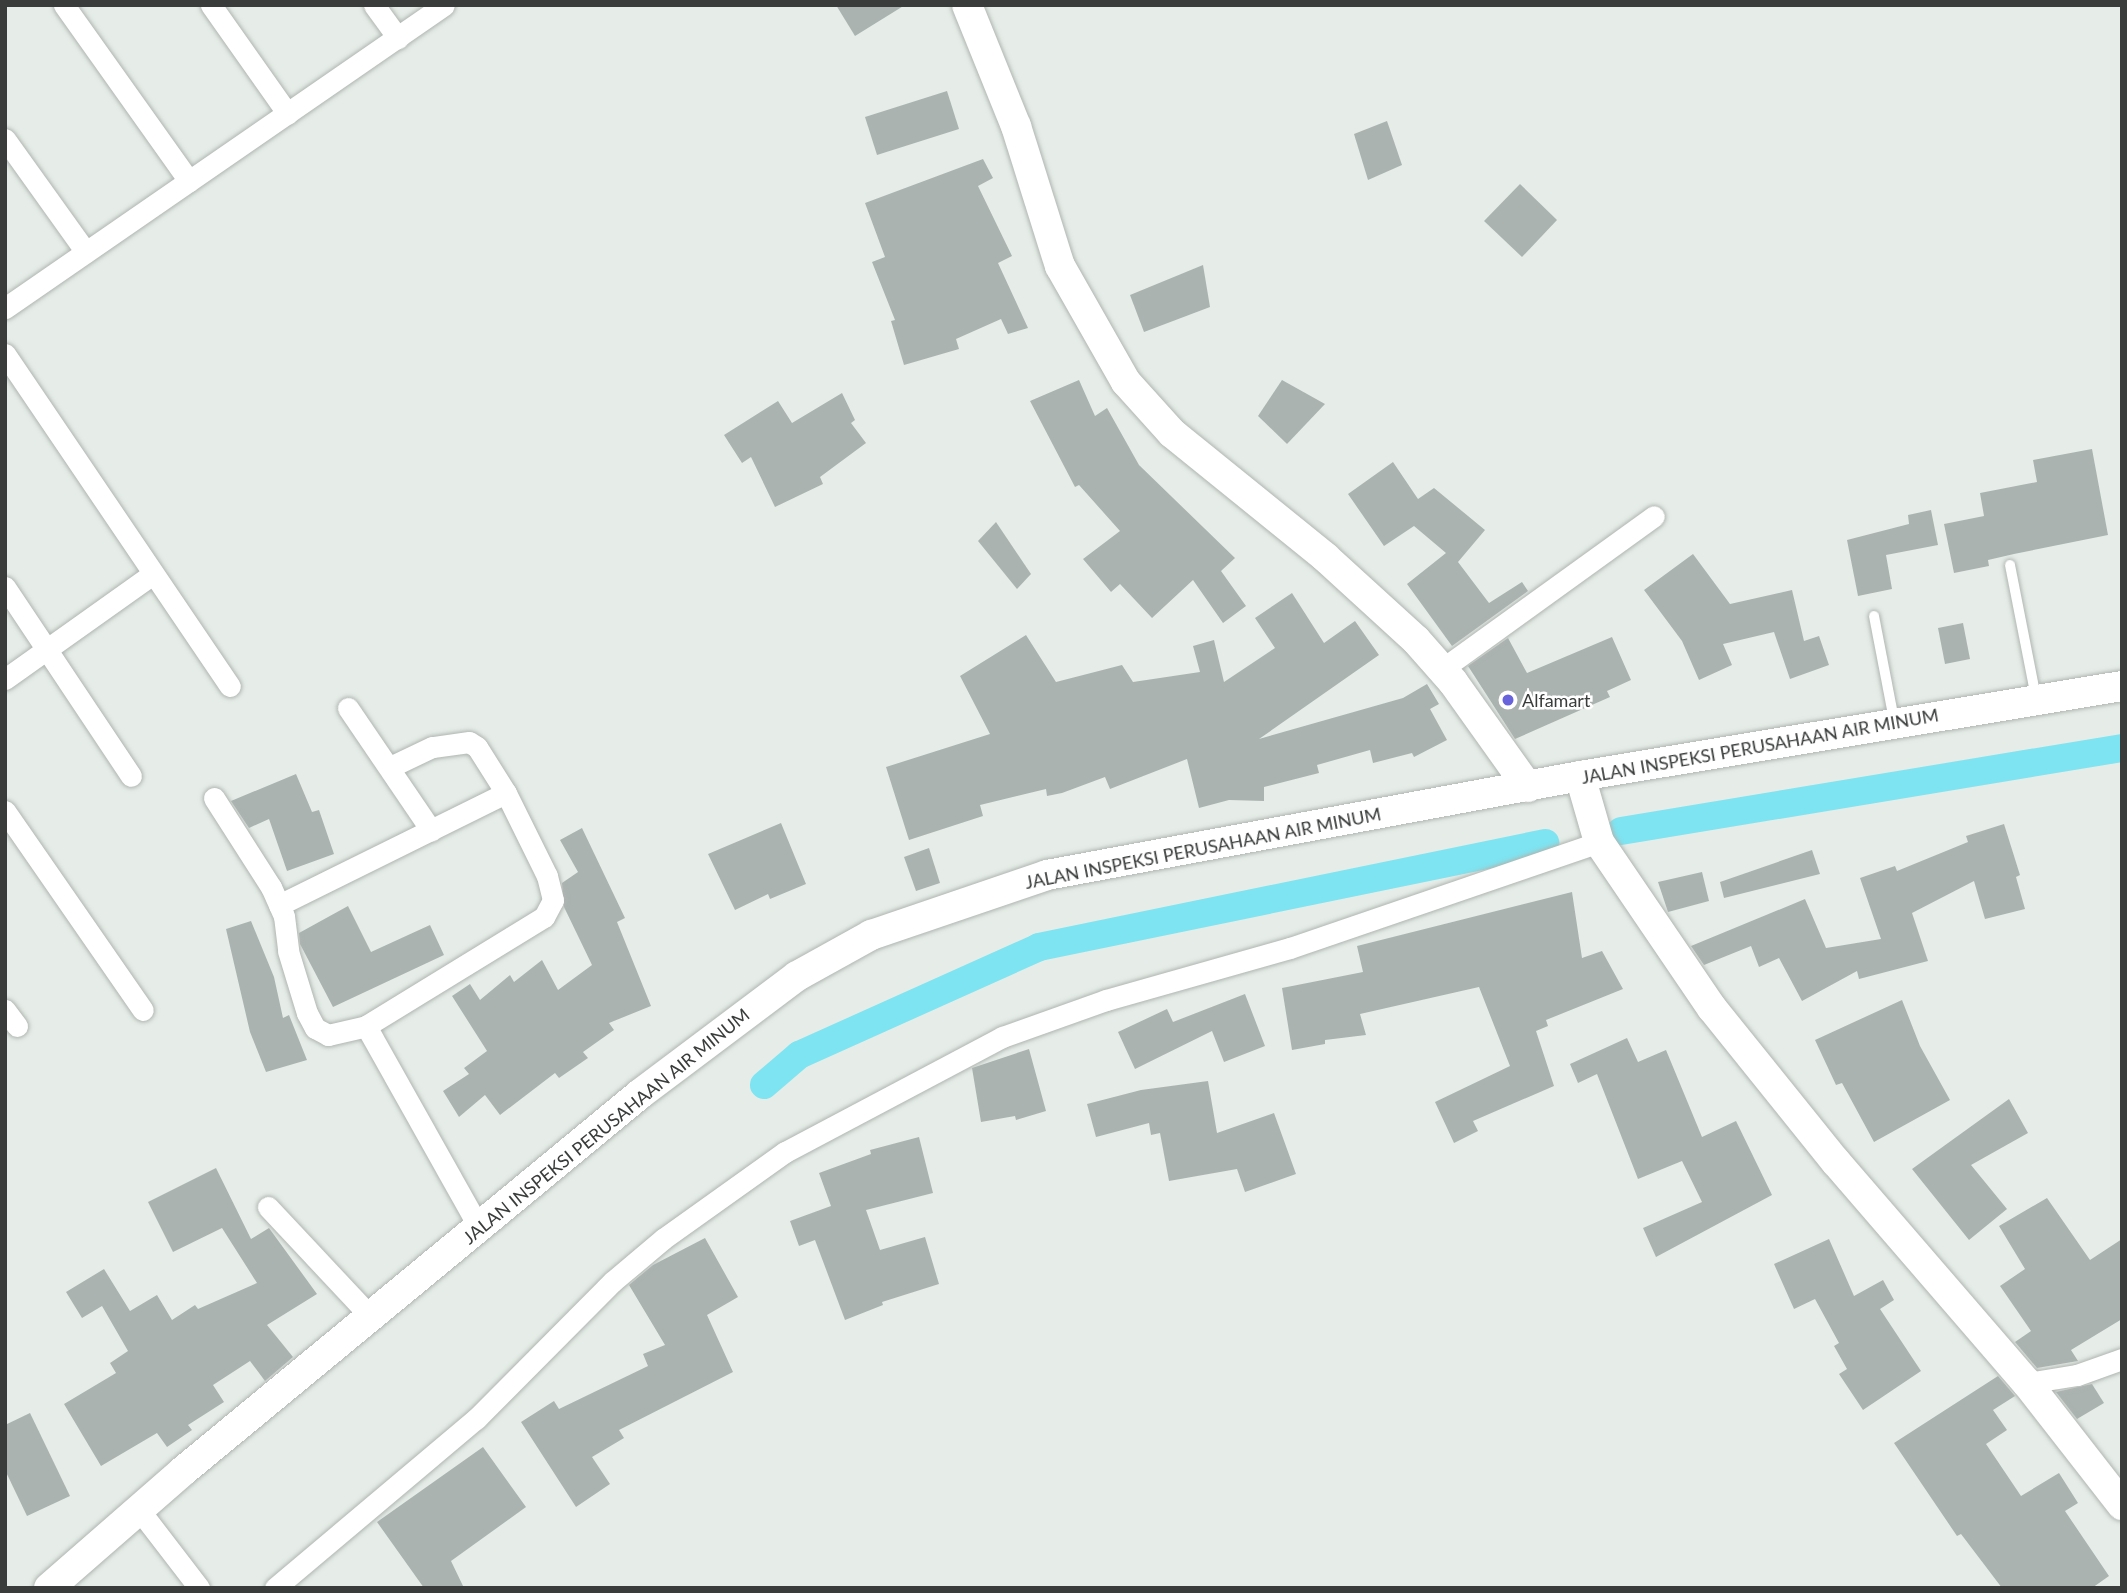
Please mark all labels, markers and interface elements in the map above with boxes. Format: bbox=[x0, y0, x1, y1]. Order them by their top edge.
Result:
place label: Alfamart bbox=[1522, 689, 1590, 711]
marker: Alfamart bbox=[1500, 692, 1516, 708]
street label: JALAN INSPEKSI PERUSAHAAN AIR MINUM bbox=[1579, 704, 1941, 788]
street label: JALAN INSPEKSI PERUSAHAAN AIR MINUM bbox=[1023, 803, 1383, 893]
street label: JALAN INSPEKSI PERUSAHAAN AIR MINUM bbox=[458, 1003, 754, 1249]

